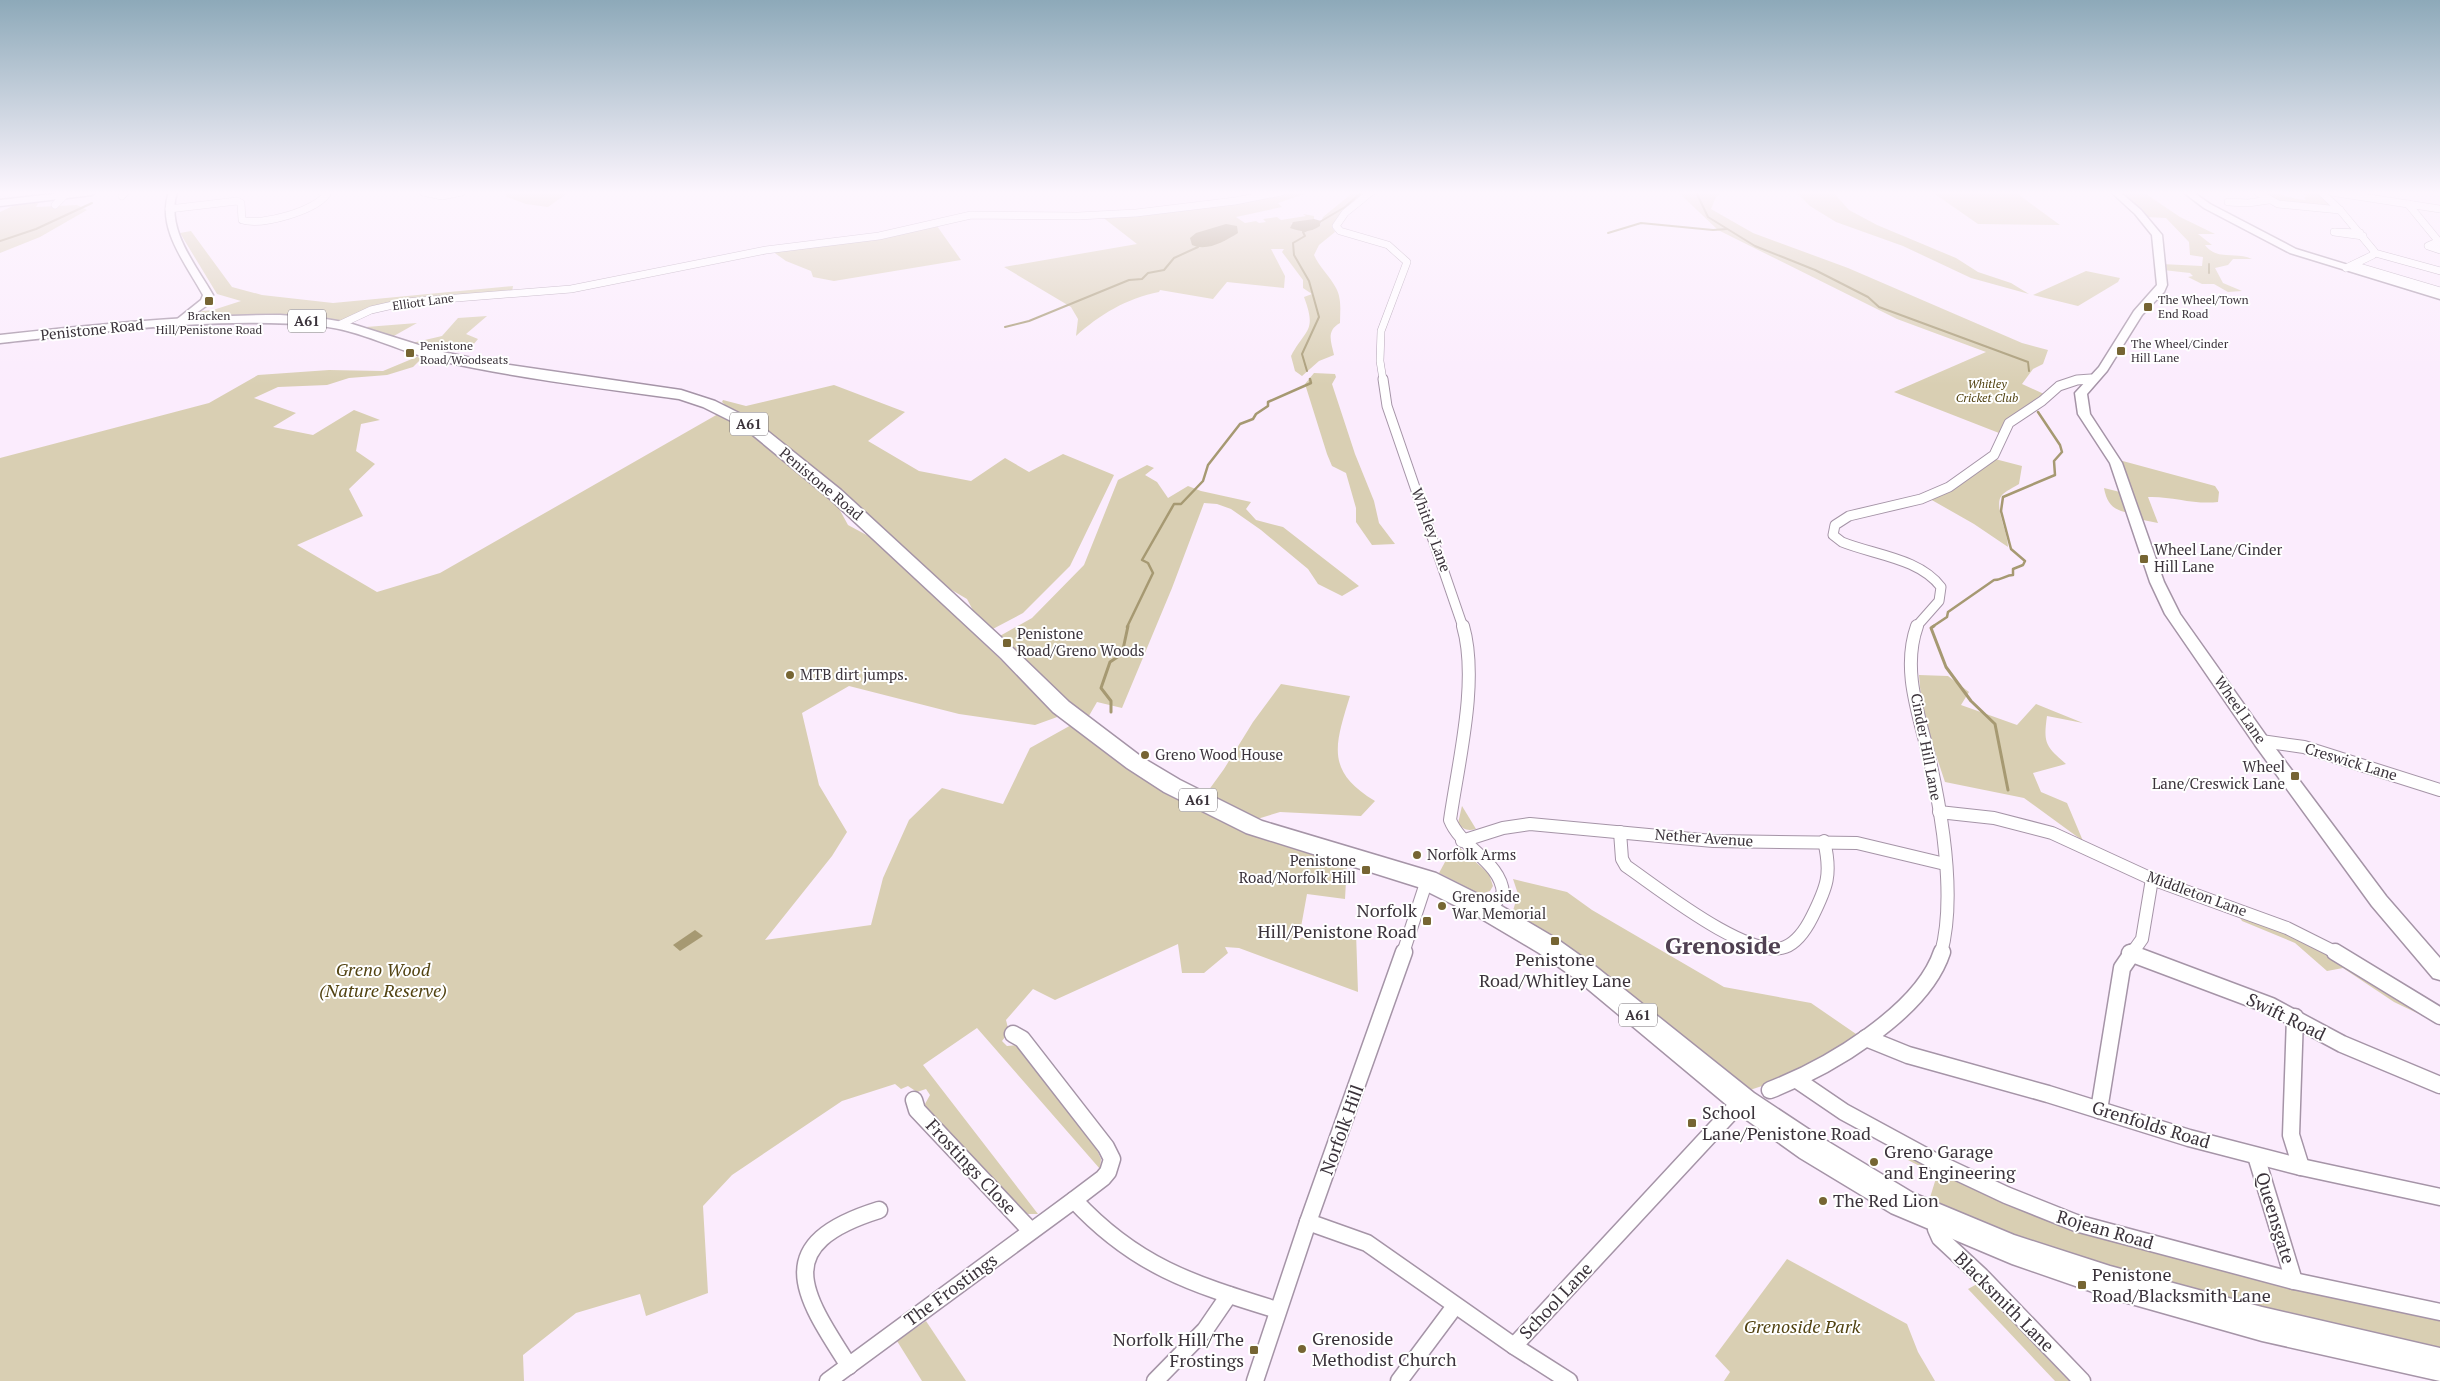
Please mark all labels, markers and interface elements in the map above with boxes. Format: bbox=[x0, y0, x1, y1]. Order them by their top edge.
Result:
street label: Elliott Lane bbox=[391, 290, 455, 313]
place label: The Wheel/Town End Road bbox=[2158, 292, 2249, 321]
marker: Bracken Hill/Penistone Road bbox=[203, 295, 215, 307]
marker: The Wheel/Town End Road bbox=[2142, 301, 2154, 313]
place label: Bracken Hill/Penistone Road bbox=[156, 308, 263, 337]
road number: A61 bbox=[288, 310, 326, 332]
street label: Penistone Road bbox=[39, 314, 144, 344]
place label: The Wheel/Cinder Hill Lane bbox=[2131, 336, 2229, 365]
place label: Penistone Road/Woodseats bbox=[420, 338, 508, 367]
marker: The Wheel/Cinder Hill Lane bbox=[2115, 345, 2127, 357]
marker: Penistone Road/Woodseats bbox=[404, 347, 416, 359]
park label: Whitley Cricket Club bbox=[1956, 376, 2018, 405]
road number: A61 bbox=[730, 412, 768, 436]
street label: Penistone Road bbox=[776, 442, 868, 524]
street label: Whitley Lane bbox=[1407, 485, 1456, 575]
place label: Wheel Lane/Cinder Hill Lane bbox=[2154, 539, 2282, 576]
marker: Wheel Lane/Cinder Hill Lane bbox=[2138, 553, 2150, 565]
place label: Penistone Road/Greno Woods bbox=[1017, 623, 1145, 660]
marker: Penistone Road/Greno Woods bbox=[1001, 637, 1013, 649]
place label: MTB dirt jumps. bbox=[800, 664, 908, 684]
marker: MTB dirt jumps. bbox=[784, 669, 796, 681]
street label: Wheel Lane bbox=[2210, 672, 2271, 747]
street label: Cinder Hill Lane bbox=[1907, 692, 1947, 802]
street label: Creswick Lane bbox=[2303, 738, 2400, 785]
place label: Greno Wood House bbox=[1155, 744, 1283, 764]
marker: Greno Wood House bbox=[1139, 749, 1151, 761]
place label: Wheel Lane/Creswick Lane bbox=[2152, 756, 2285, 793]
marker: Wheel Lane/Creswick Lane bbox=[2289, 770, 2301, 782]
road number: A61 bbox=[1179, 788, 1217, 812]
street label: Nether Avenue bbox=[1654, 824, 1754, 850]
place label: Norfolk Arms bbox=[1427, 844, 1516, 864]
marker: Norfolk Arms bbox=[1411, 849, 1423, 861]
place label: Penistone Road/Norfolk Hill bbox=[1239, 850, 1356, 887]
marker: Penistone Road/Norfolk Hill bbox=[1360, 864, 1372, 876]
street label: Middleton Lane bbox=[2145, 866, 2250, 920]
place label: Grenoside War Memorial bbox=[1452, 886, 1546, 923]
place label: Norfolk Hill/Penistone Road bbox=[1257, 898, 1418, 943]
marker: Grenoside War Memorial bbox=[1436, 900, 1448, 912]
marker: Norfolk Hill/Penistone Road bbox=[1421, 915, 1433, 927]
district label: Grenoside bbox=[1665, 929, 1781, 961]
marker: Penistone Road/Whitley Lane bbox=[1549, 935, 1561, 947]
place label: Penistone Road/Whitley Lane bbox=[1479, 947, 1631, 992]
park label: Greno Wood (Nature Reserve) bbox=[319, 957, 447, 1002]
street label: Swift Road bbox=[2243, 987, 2330, 1046]
road number: A61 bbox=[1619, 1004, 1657, 1026]
street label: Norfolk Hill bbox=[1314, 1081, 1368, 1178]
street label: Grenfolds Road bbox=[2089, 1095, 2213, 1153]
place label: School Lane/Penistone Road bbox=[1702, 1100, 1871, 1145]
street label: Frostings Close bbox=[921, 1113, 1022, 1219]
marker: School Lane/Penistone Road bbox=[1686, 1117, 1698, 1129]
place label: Greno Garage and Engineering bbox=[1884, 1139, 2016, 1184]
marker: Greno Garage and Engineering bbox=[1868, 1156, 1880, 1168]
street label: Queensgate bbox=[2251, 1169, 2301, 1266]
place label: The Red Lion bbox=[1833, 1188, 1939, 1212]
marker: The Red Lion bbox=[1817, 1195, 1829, 1207]
street label: Rojean Road bbox=[2054, 1204, 2156, 1254]
street label: Blacksmith Lane bbox=[1949, 1246, 2060, 1357]
street label: The Frostings bbox=[899, 1247, 1002, 1331]
street label: School Lane bbox=[1513, 1257, 1597, 1344]
place label: Penistone Road/Blacksmith Lane bbox=[2092, 1262, 2271, 1307]
marker: Penistone Road/Blacksmith Lane bbox=[2076, 1279, 2088, 1291]
park label: Grenoside Park bbox=[1744, 1314, 1861, 1338]
place label: Grenoside Methodist Church bbox=[1312, 1326, 1457, 1371]
place label: Norfolk Hill/The Frostings bbox=[1113, 1327, 1244, 1372]
marker: Grenoside Methodist Church bbox=[1296, 1343, 1308, 1355]
marker: Norfolk Hill/The Frostings bbox=[1248, 1344, 1260, 1356]

